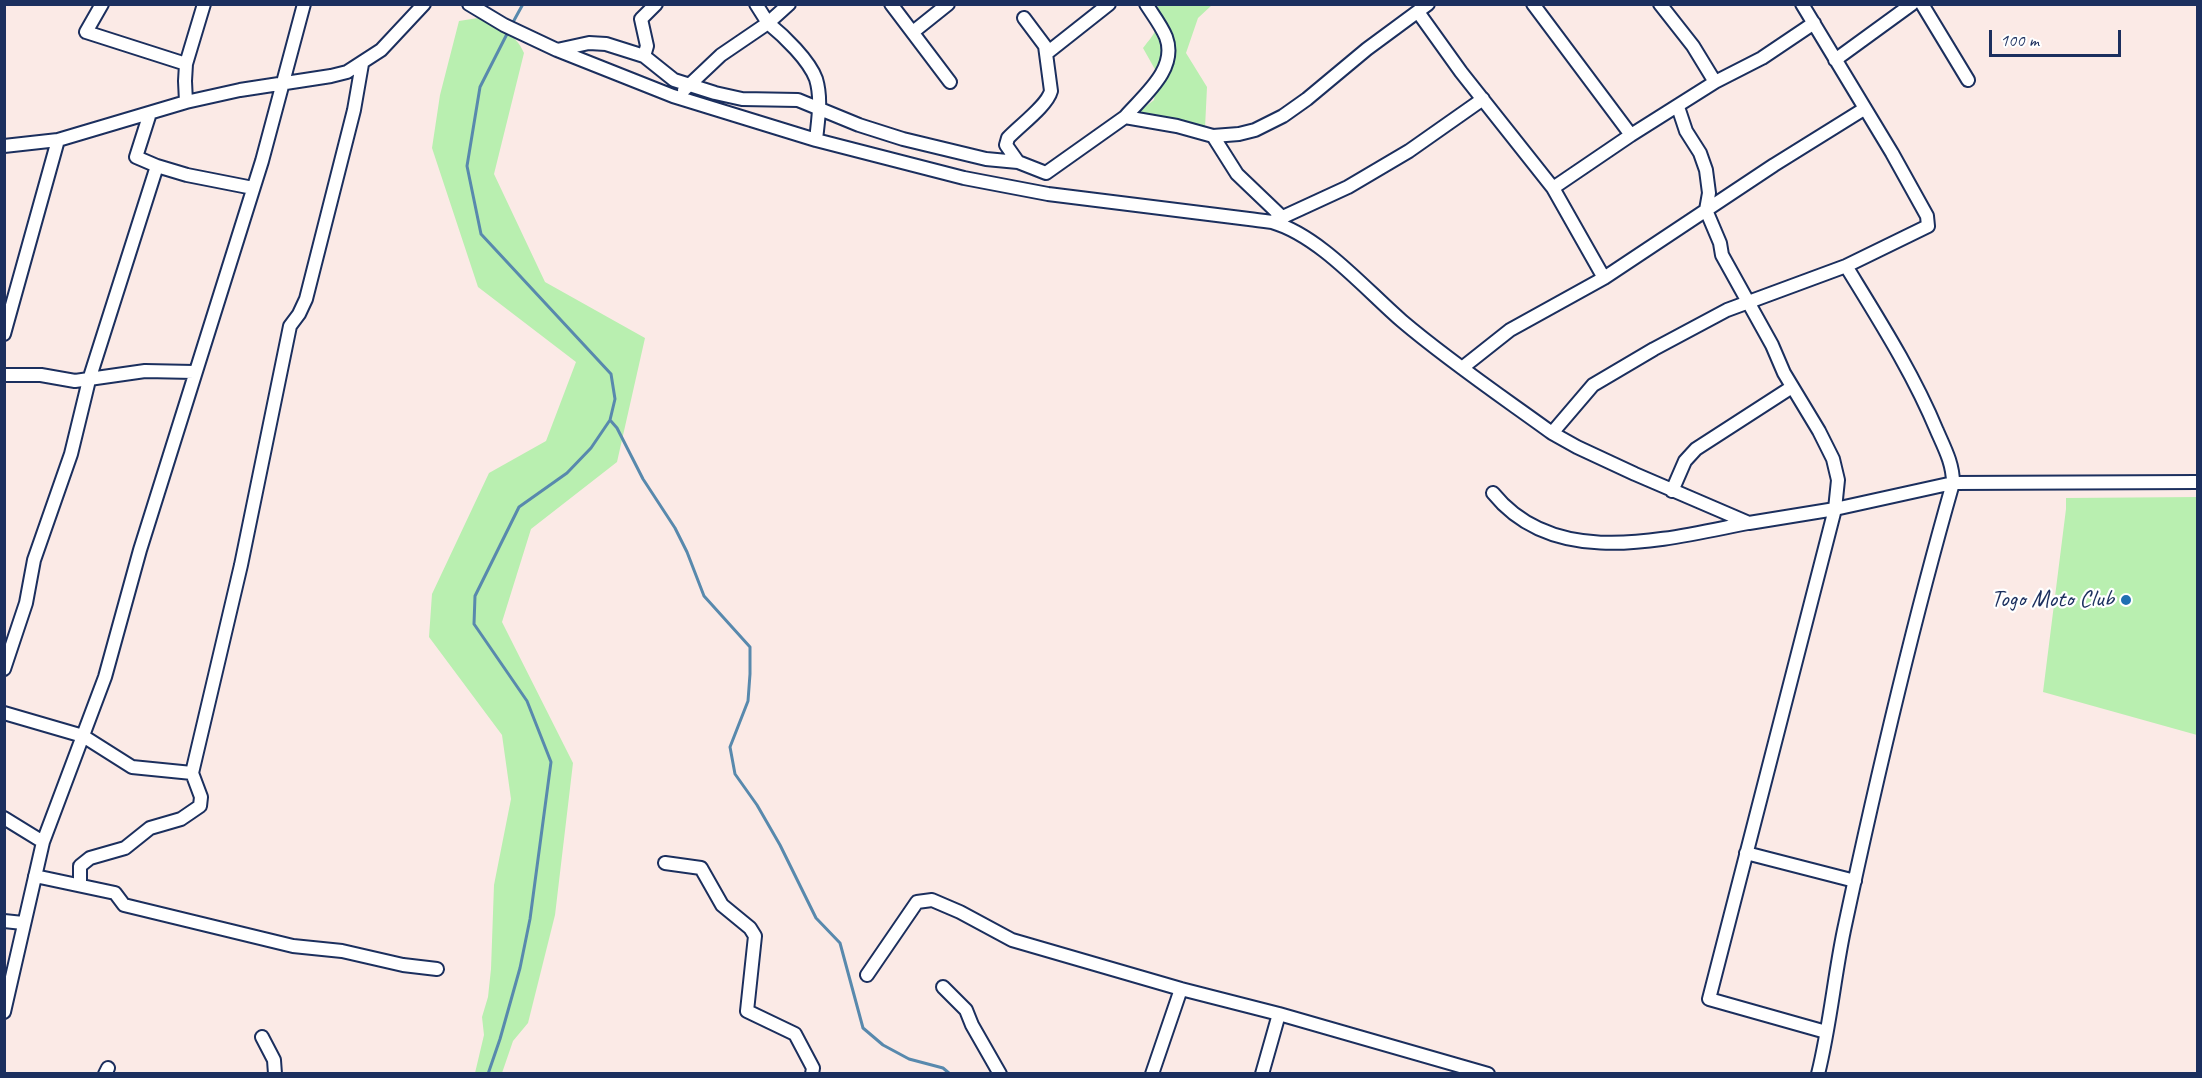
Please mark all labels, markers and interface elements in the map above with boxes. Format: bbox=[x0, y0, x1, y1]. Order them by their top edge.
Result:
scale bar bbox=[1992, 18, 2124, 56]
text: 100 m bbox=[2000, 29, 2039, 51]
place label: Togo Moto Club bbox=[1991, 586, 2114, 614]
marker: Togo Moto Club bbox=[2119, 593, 2133, 607]

